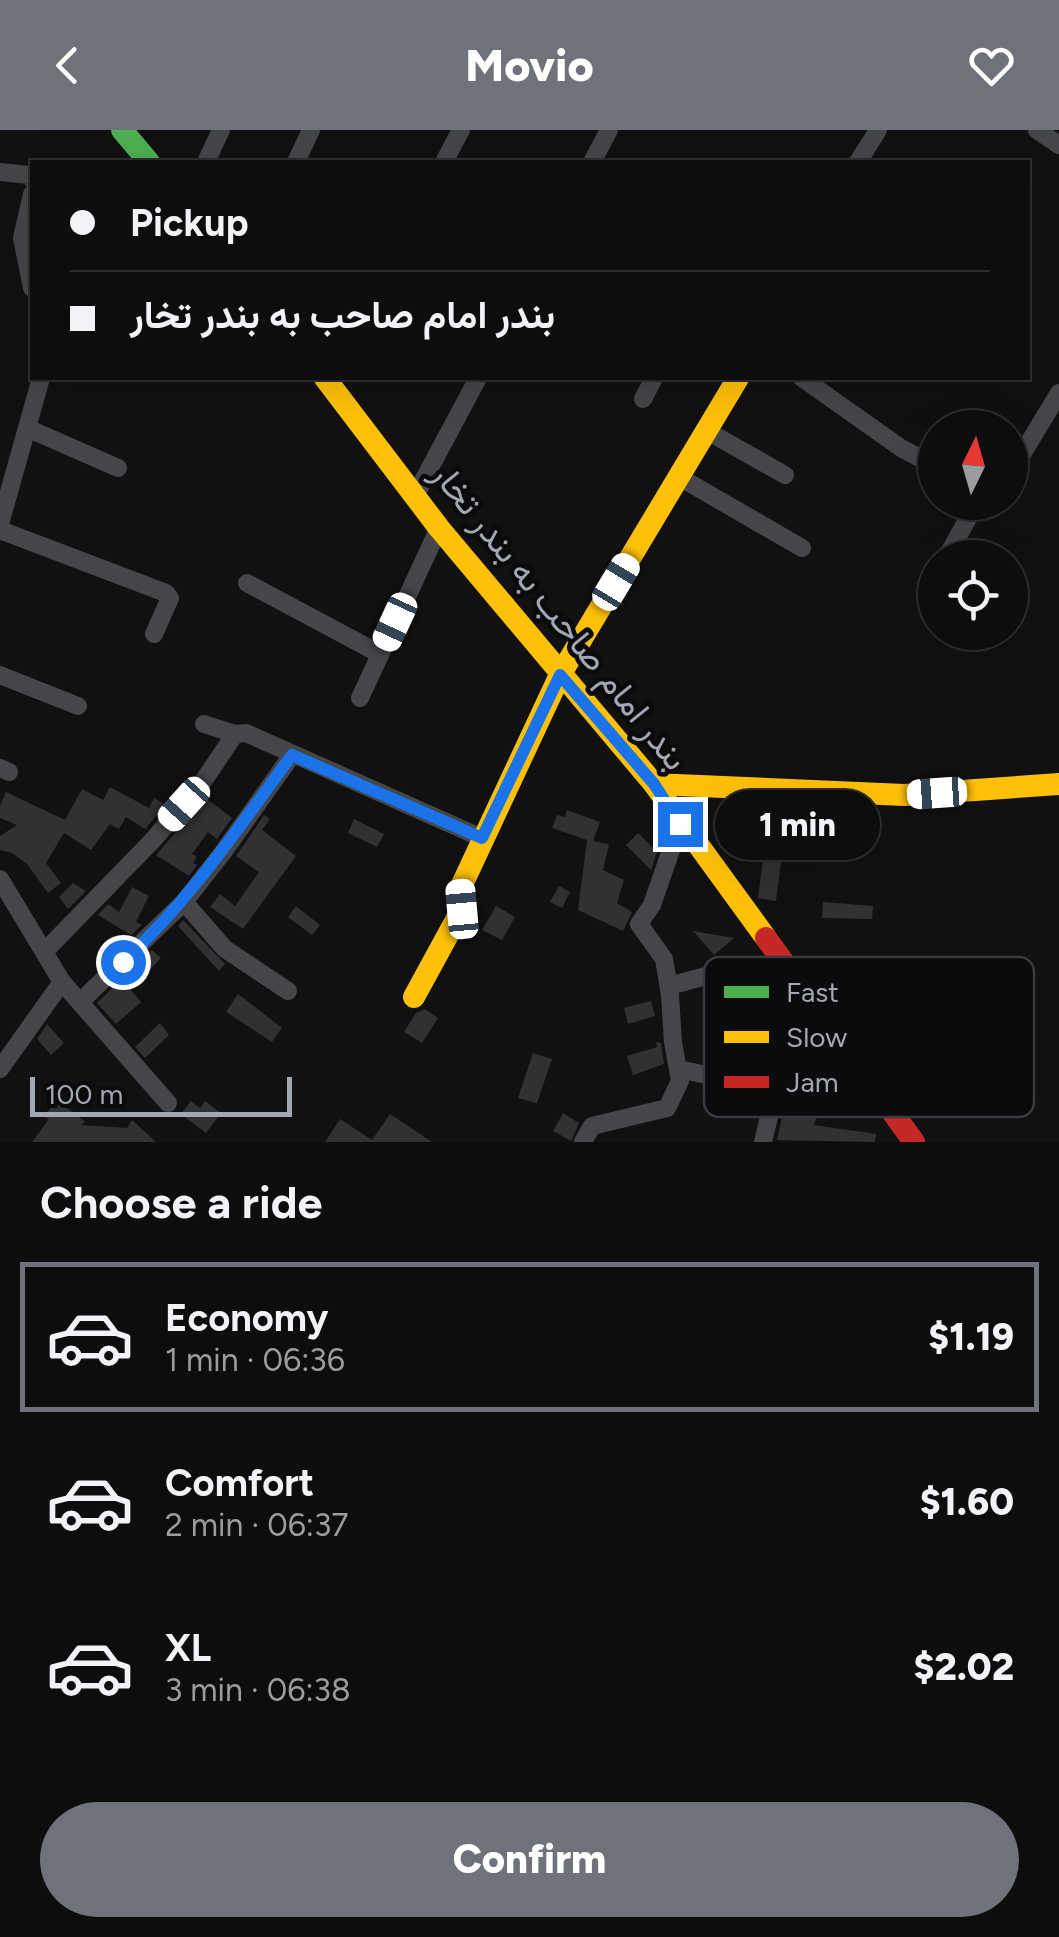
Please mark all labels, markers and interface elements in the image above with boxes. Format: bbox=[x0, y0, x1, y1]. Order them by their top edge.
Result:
icon: back bbox=[40, 38, 95, 93]
text: Movio bbox=[465, 38, 594, 92]
icon: heart bbox=[964, 38, 1019, 93]
text: Pickup bbox=[130, 200, 248, 246]
text: بندر امام صاحب به بندر تخار bbox=[130, 292, 555, 338]
north arrow bbox=[918, 410, 1028, 520]
map controls bbox=[918, 410, 1028, 650]
street label: بندر امام صاحب به بندر تخار bbox=[421, 453, 697, 780]
button: locate bbox=[918, 540, 1028, 650]
car bbox=[588, 549, 644, 615]
car bbox=[369, 588, 421, 656]
car bbox=[153, 772, 215, 836]
car bbox=[906, 776, 968, 810]
callout: 1 min bbox=[715, 789, 880, 859]
route end bbox=[658, 802, 703, 847]
text: 1 min bbox=[759, 806, 836, 844]
car bbox=[444, 878, 480, 940]
route start bbox=[101, 940, 146, 985]
legend bbox=[704, 957, 1034, 1117]
text: Fast bbox=[786, 975, 839, 1009]
text: Slow bbox=[786, 1020, 847, 1054]
text: Jam bbox=[786, 1065, 839, 1099]
scale bar bbox=[30, 1072, 292, 1116]
text: 100 m bbox=[45, 1077, 123, 1111]
text: Choose a ride bbox=[40, 1175, 322, 1229]
icon: car bbox=[45, 1292, 135, 1382]
text: Economy bbox=[165, 1295, 328, 1341]
text: $1.19 bbox=[928, 1314, 1014, 1360]
text: 1 min · 06:36 bbox=[165, 1341, 345, 1379]
icon: car bbox=[45, 1457, 135, 1547]
text: Comfort bbox=[165, 1460, 314, 1506]
text: $1.60 bbox=[920, 1479, 1014, 1525]
text: 2 min · 06:37 bbox=[165, 1506, 349, 1544]
icon: car bbox=[45, 1622, 135, 1712]
text: XL bbox=[165, 1625, 211, 1671]
text: $2.02 bbox=[913, 1644, 1014, 1690]
text: 3 min · 06:38 bbox=[165, 1671, 351, 1709]
button: Confirm bbox=[40, 1802, 1019, 1917]

